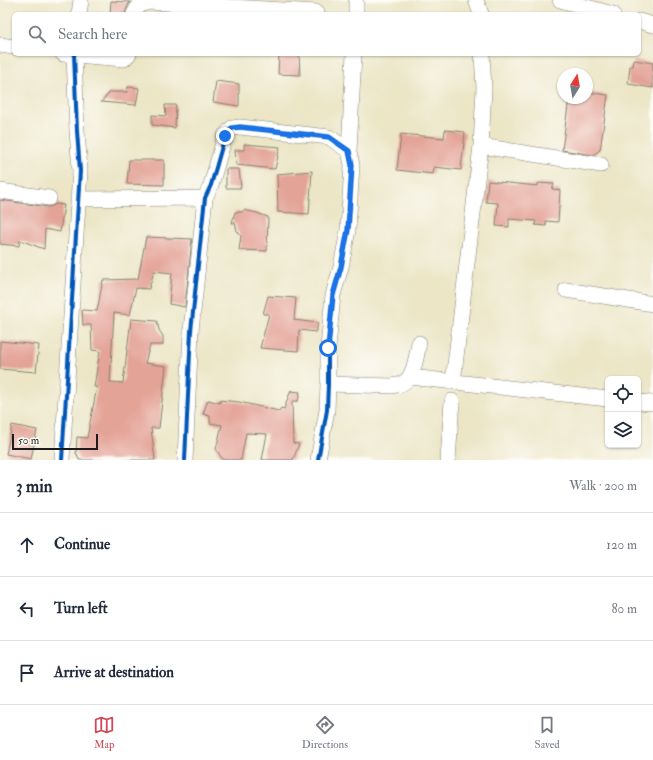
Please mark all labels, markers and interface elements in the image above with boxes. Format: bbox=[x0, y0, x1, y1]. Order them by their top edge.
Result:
search box bbox=[12, 12, 641, 56]
icon: search bbox=[26, 23, 48, 45]
text: Search here bbox=[58, 25, 127, 44]
north arrow bbox=[557, 68, 593, 104]
route end bbox=[216, 127, 234, 145]
route start bbox=[319, 339, 337, 357]
map controls bbox=[605, 376, 641, 448]
button: locate bbox=[605, 376, 641, 412]
button: layers bbox=[605, 412, 641, 448]
scale bar bbox=[12, 432, 98, 451]
text: 50 m bbox=[18, 434, 39, 447]
text: 3 min bbox=[16, 476, 53, 497]
text: Walk · 200 m bbox=[569, 478, 637, 494]
icon: ahead bbox=[16, 534, 38, 556]
text: Continue bbox=[54, 535, 110, 554]
text: 120 m bbox=[606, 537, 637, 553]
icon: left bbox=[16, 598, 38, 620]
text: Turn left bbox=[54, 599, 108, 618]
text: 80 m bbox=[611, 601, 637, 617]
icon: arrive bbox=[16, 662, 38, 684]
text: Arrive at destination bbox=[54, 663, 174, 682]
tab: Map bbox=[93, 714, 115, 751]
tab: Directions bbox=[302, 714, 348, 751]
tab: Saved bbox=[535, 714, 560, 751]

